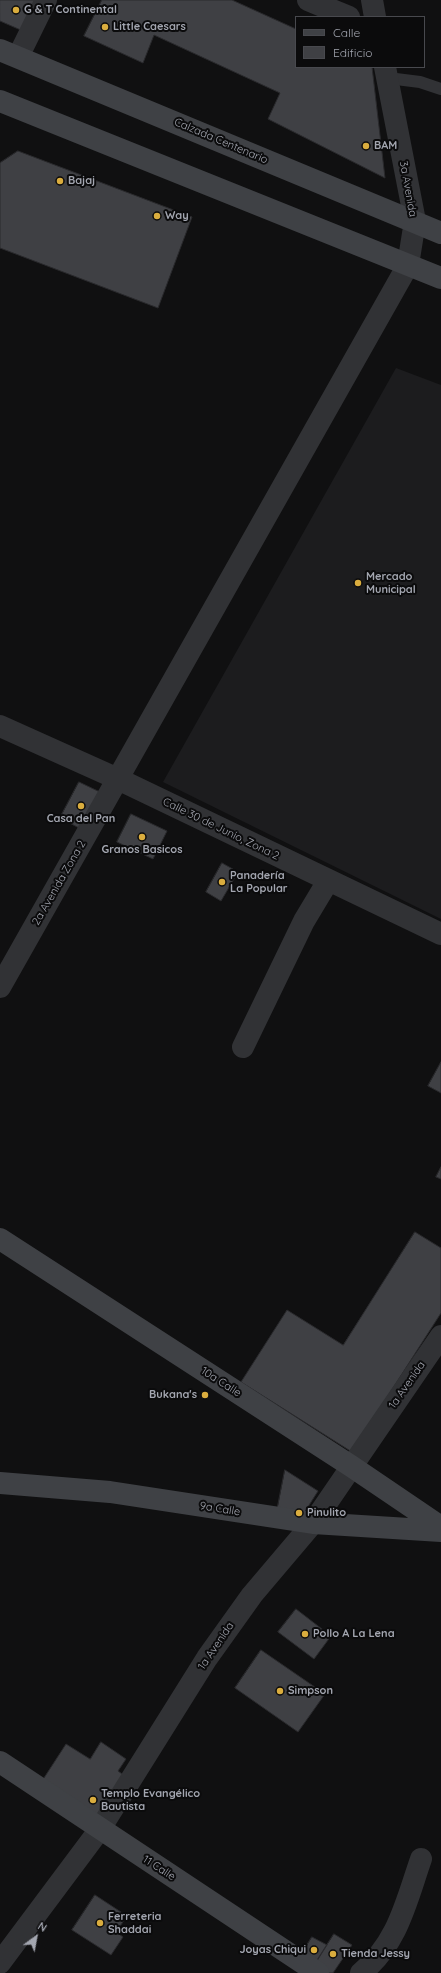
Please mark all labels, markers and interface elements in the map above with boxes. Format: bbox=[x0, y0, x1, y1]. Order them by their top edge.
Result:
place label: G & T Continental bbox=[24, 3, 117, 17]
marker: G & T Continental bbox=[11, 5, 21, 15]
legend bbox=[295, 16, 425, 68]
place label: Little Caesars bbox=[113, 20, 186, 34]
marker: Little Caesars bbox=[100, 22, 110, 32]
text: Calle bbox=[333, 25, 360, 40]
text: Edificio bbox=[333, 45, 373, 60]
street label: Calzada Centenario bbox=[172, 115, 270, 167]
place label: BAM bbox=[374, 139, 397, 153]
marker: BAM bbox=[361, 141, 371, 151]
street label: 3a Avenida bbox=[397, 160, 419, 218]
place label: Bajaj bbox=[68, 174, 95, 188]
marker: Bajaj bbox=[55, 176, 65, 186]
place label: Way bbox=[165, 209, 189, 223]
marker: Way bbox=[152, 211, 162, 221]
place label: Mercado Municipal bbox=[366, 570, 416, 596]
marker: Mercado Municipal bbox=[353, 578, 363, 588]
street label: Calle 30 de Junio, Zona 2 bbox=[161, 795, 281, 863]
marker: Casa del Pan bbox=[76, 801, 86, 811]
place label: Casa del Pan bbox=[47, 812, 115, 826]
marker: Granos Basicos bbox=[137, 832, 147, 842]
street label: 2a Avenida Zona 2 bbox=[29, 838, 89, 928]
place label: Granos Basicos bbox=[102, 843, 182, 857]
place label: Panadería La Popular bbox=[230, 869, 288, 895]
marker: Panadería La Popular bbox=[217, 877, 227, 887]
street label: 1a Avenida bbox=[386, 1359, 428, 1411]
street label: 10a Calle bbox=[198, 1364, 244, 1400]
place label: Bukana's bbox=[149, 1388, 197, 1402]
marker: Bukana's bbox=[200, 1390, 210, 1400]
street label: 9a Calle bbox=[199, 1499, 241, 1519]
place label: Pinulito bbox=[307, 1506, 346, 1520]
marker: Pinulito bbox=[294, 1508, 304, 1518]
street label: 1a Avenida bbox=[195, 1620, 237, 1672]
place label: Pollo A La Lena bbox=[313, 1627, 395, 1641]
marker: Pollo A La Lena bbox=[300, 1629, 310, 1639]
place label: Simpson bbox=[288, 1684, 333, 1698]
marker: Simpson bbox=[275, 1686, 285, 1696]
place label: Templo Evangélico Bautista bbox=[101, 1787, 200, 1813]
marker: Templo Evangélico Bautista bbox=[88, 1795, 98, 1805]
street label: 11 Calle bbox=[140, 1853, 178, 1883]
place label: Ferreteria Shaddai bbox=[108, 1910, 162, 1936]
north arrow bbox=[16, 1917, 56, 1957]
marker: Ferreteria Shaddai bbox=[95, 1918, 105, 1928]
text: N bbox=[35, 1919, 50, 1935]
place label: Joyas Chiqui bbox=[239, 1943, 306, 1957]
marker: Joyas Chiqui bbox=[309, 1945, 319, 1955]
place label: Tienda Jessy bbox=[341, 1947, 410, 1961]
marker: Tienda Jessy bbox=[328, 1949, 338, 1959]

